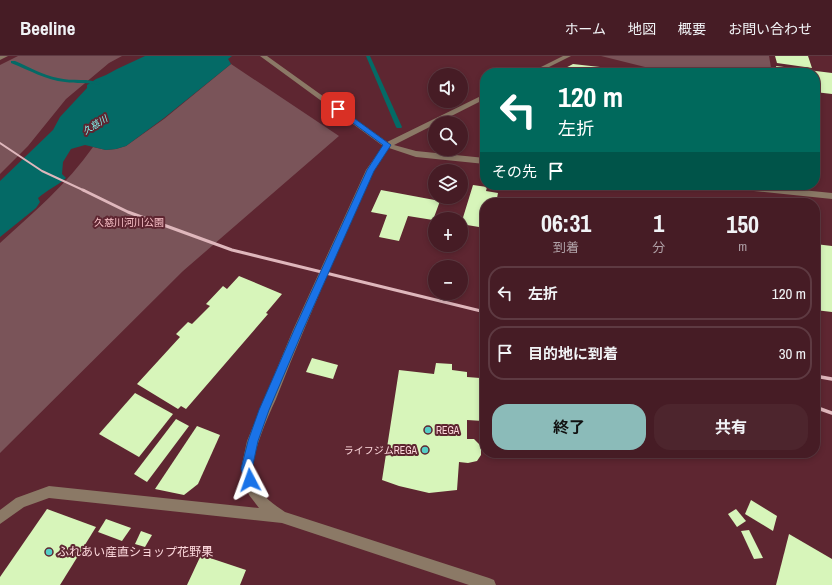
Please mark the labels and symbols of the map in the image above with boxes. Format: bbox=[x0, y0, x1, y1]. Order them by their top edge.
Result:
pin bbox=[321, 92, 355, 126]
water label: 久慈川 bbox=[80, 112, 110, 137]
park label: 久慈川河川公園 bbox=[94, 216, 164, 229]
place label: REGA bbox=[436, 424, 460, 437]
marker: REGA bbox=[423, 425, 433, 435]
place label: ライフジムREGA bbox=[344, 444, 418, 457]
marker: ライフジムREGA bbox=[420, 445, 430, 455]
position arrow bbox=[229, 459, 271, 501]
place label: ふれあい産直ショップ花野果 bbox=[57, 544, 213, 560]
marker: ふれあい産直ショップ花野果 bbox=[44, 547, 54, 557]

